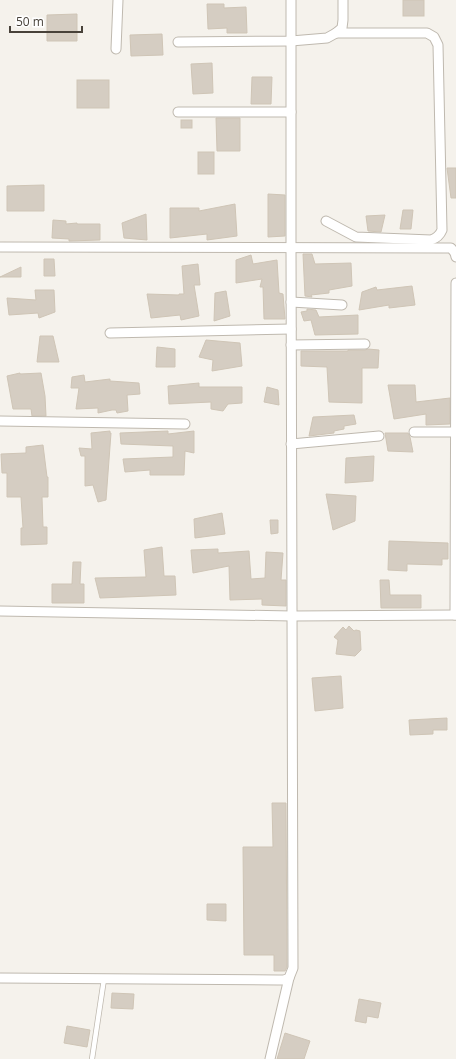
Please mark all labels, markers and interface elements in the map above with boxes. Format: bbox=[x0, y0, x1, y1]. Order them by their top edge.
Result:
scale bar bbox=[10, 8, 82, 34]
text: 50 m bbox=[16, 13, 44, 30]

